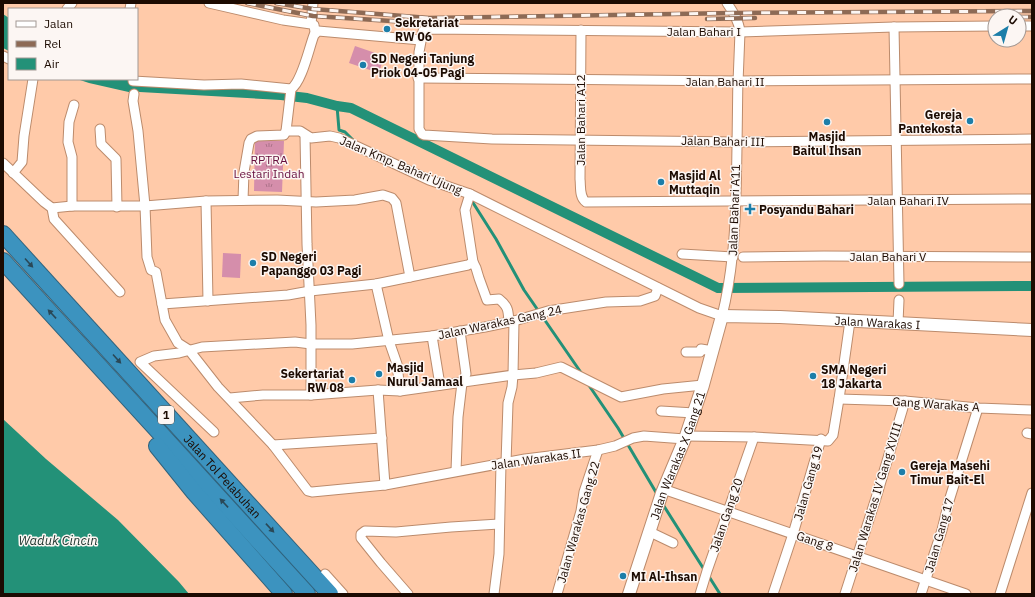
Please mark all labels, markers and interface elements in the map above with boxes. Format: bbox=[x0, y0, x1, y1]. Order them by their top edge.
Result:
legend bbox=[8, 8, 138, 80]
north arrow bbox=[987, 8, 1027, 48]
text: U bbox=[1006, 12, 1020, 28]
place label: Sekretariat RW 06 bbox=[395, 15, 459, 44]
text: Jalan bbox=[44, 16, 73, 31]
marker: Sekretariat RW 06 bbox=[382, 24, 392, 34]
street label: Jalan Bahari I bbox=[667, 24, 741, 39]
text: Rel bbox=[44, 36, 61, 51]
place label: SD Negeri Tanjung Priok 04-05 Pagi bbox=[371, 51, 474, 80]
text: Air bbox=[44, 56, 60, 71]
marker: SD Negeri Tanjung Priok 04-05 Pagi bbox=[358, 60, 368, 70]
street label: Jalan Bahari A12 bbox=[573, 74, 588, 166]
street label: Jalan Bahari II bbox=[685, 74, 765, 89]
place label: Gereja Pantekosta bbox=[898, 107, 962, 136]
marker: Gereja Pantekosta bbox=[965, 116, 975, 126]
marker: Masjid Baitul Ihsan bbox=[822, 117, 832, 127]
place label: Masjid Baitul Ihsan bbox=[793, 129, 861, 158]
street label: Jalan Kmp. Bahari Ujung bbox=[338, 132, 465, 198]
street label: Jalan Bahari III bbox=[681, 133, 765, 149]
park label: RPTRA Lestari Indah bbox=[234, 152, 304, 181]
street label: Jalan Bahari A11 bbox=[725, 164, 743, 256]
place label: Masjid Al Muttaqin bbox=[669, 168, 721, 197]
marker: Masjid Al Muttaqin bbox=[656, 177, 666, 187]
street label: Jalan Bahari IV bbox=[867, 193, 950, 208]
place label: Posyandu Bahari bbox=[759, 202, 854, 217]
marker: Posyandu Bahari bbox=[744, 203, 756, 215]
place label: SD Negeri Papanggo 03 Pagi bbox=[261, 249, 361, 278]
street label: Jalan Bahari V bbox=[850, 249, 927, 264]
one-way arrow bbox=[25, 258, 34, 268]
marker: SD Negeri Papanggo 03 Pagi bbox=[248, 258, 258, 268]
street label: Jalan Warakas Gang 24 bbox=[437, 302, 563, 342]
one-way arrow bbox=[47, 309, 56, 319]
street label: Jalan Warakas I bbox=[834, 312, 921, 332]
one-way arrow bbox=[112, 354, 121, 364]
place label: Masjid Nurul Jamaal bbox=[387, 360, 463, 389]
place label: SMA Negeri 18 Jakarta bbox=[821, 362, 886, 391]
place label: Sekertariat RW 08 bbox=[280, 366, 344, 395]
marker: Masjid Nurul Jamaal bbox=[374, 369, 384, 379]
marker: SMA Negeri 18 Jakarta bbox=[808, 371, 818, 381]
marker: Sekertariat RW 08 bbox=[347, 375, 357, 385]
street label: Jalan Warakas X Gang 21 bbox=[646, 389, 708, 521]
street label: Gang Warakas A bbox=[892, 393, 980, 415]
road number: 1 bbox=[158, 406, 174, 424]
street label: Jalan Warakas IV Gang XVIII bbox=[845, 420, 905, 574]
street label: Jalan Tol Pelabuhan bbox=[181, 431, 265, 521]
street label: Jalan Gang 19 bbox=[790, 444, 826, 522]
street label: Jalan Warakas II bbox=[490, 445, 582, 473]
place label: Gereja Masehi Timur Bait-El bbox=[910, 458, 990, 487]
street label: Jalan Warakas Gang 22 bbox=[553, 459, 603, 585]
marker: Gereja Masehi Timur Bait-El bbox=[897, 467, 907, 477]
street label: Jalan Gang 20 bbox=[706, 476, 746, 554]
street label: Jalan Gang 17 bbox=[921, 496, 957, 574]
one-way arrow bbox=[219, 498, 228, 509]
one-way arrow bbox=[265, 523, 275, 533]
street label: Gang 8 bbox=[795, 528, 835, 554]
water label: Waduk Cincin bbox=[18, 532, 98, 549]
place label: MI Al-Ihsan bbox=[631, 569, 697, 584]
marker: MI Al-Ihsan bbox=[618, 571, 628, 581]

